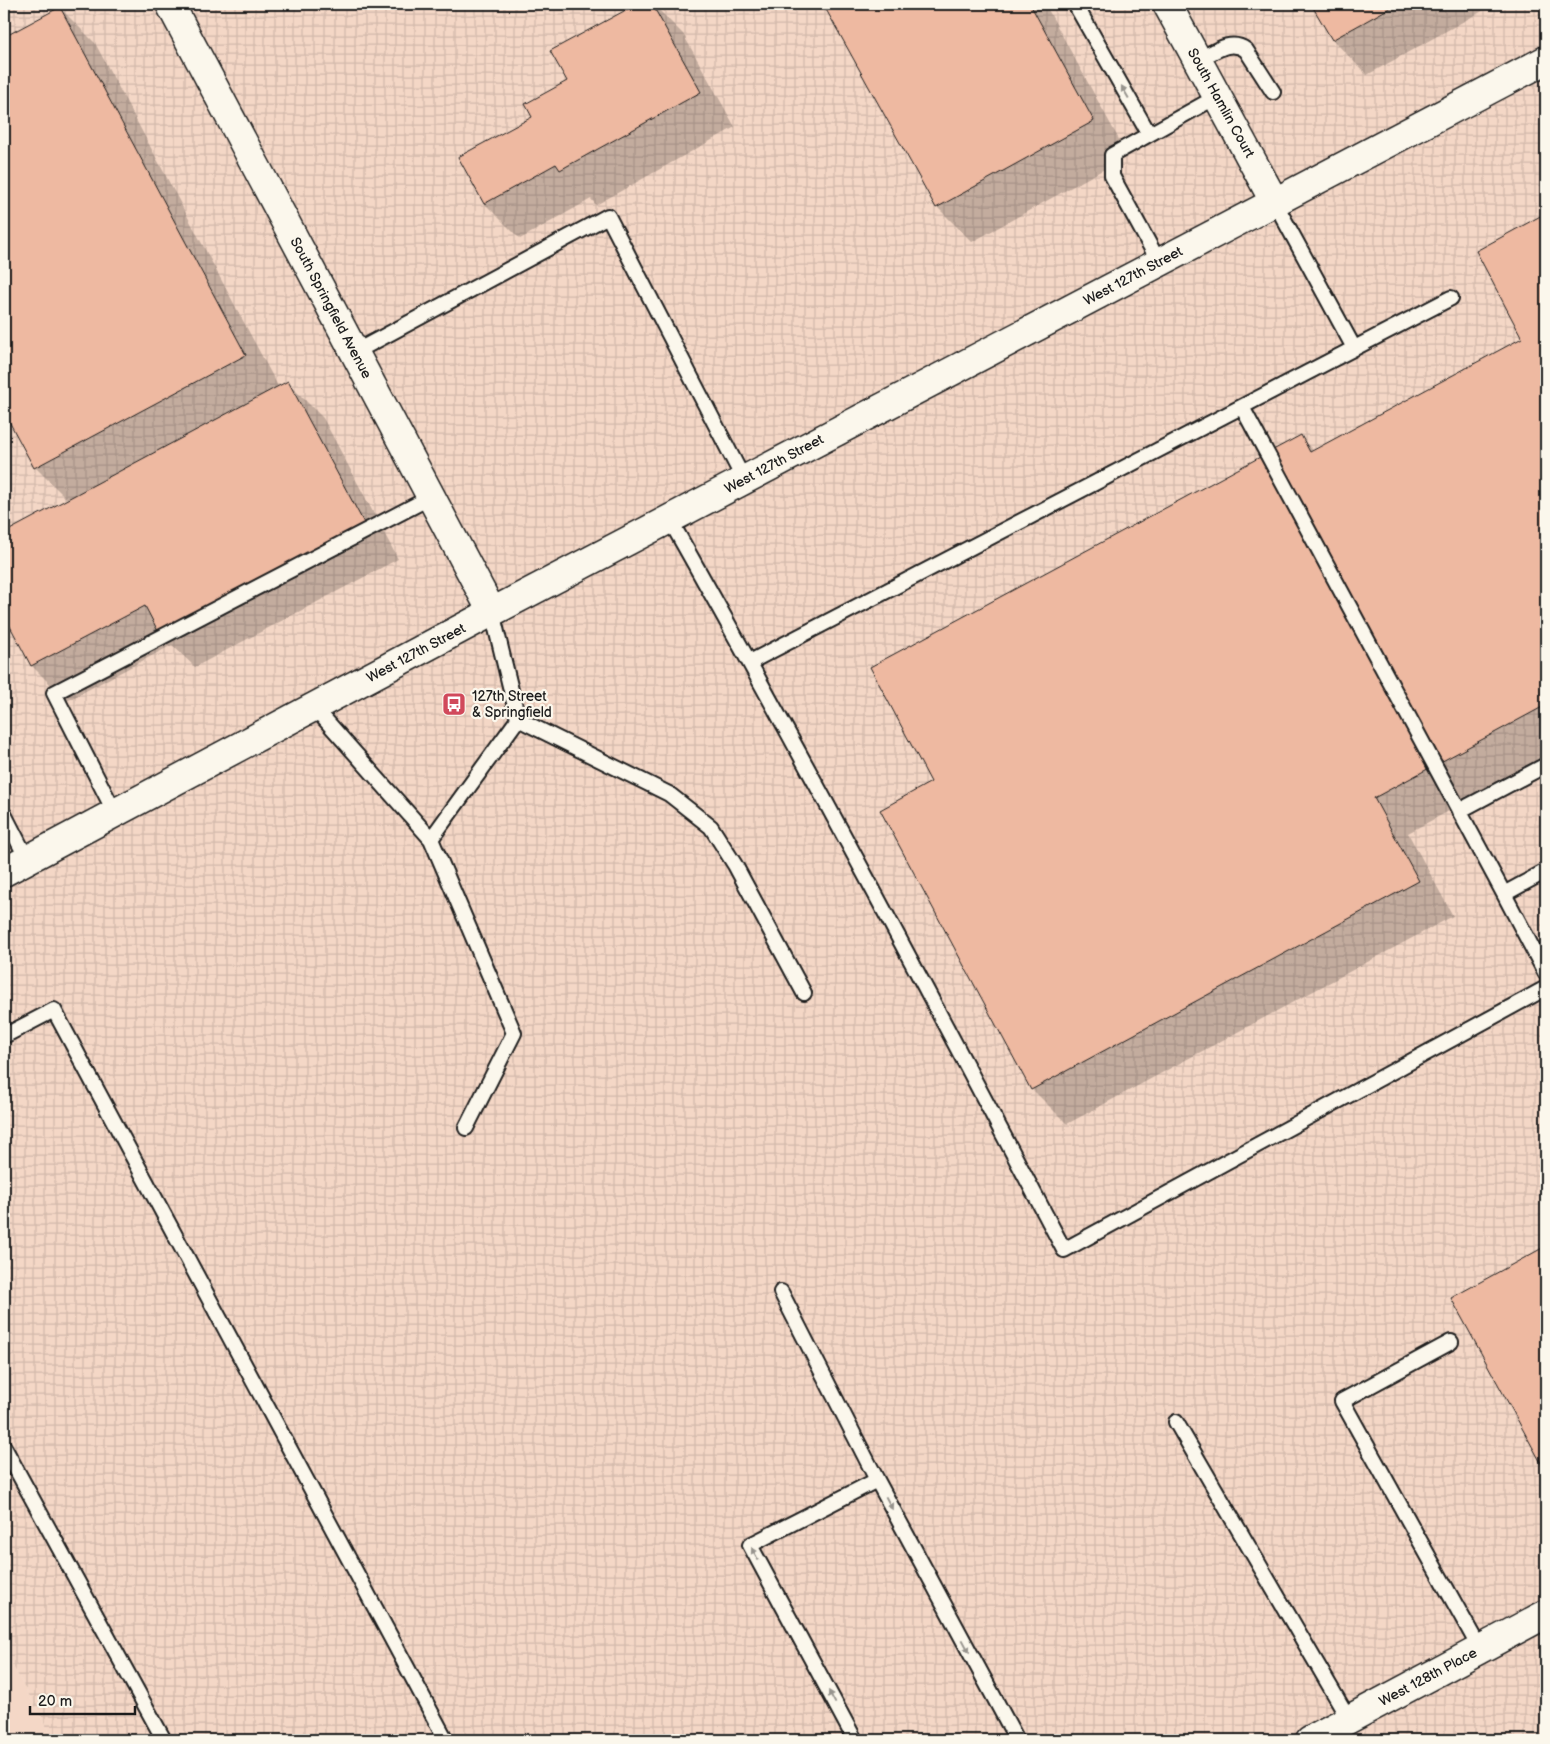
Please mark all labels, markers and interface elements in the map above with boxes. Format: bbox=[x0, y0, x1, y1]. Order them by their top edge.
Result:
street label: South Hamlin Court bbox=[1184, 45, 1259, 161]
one-way arrow bbox=[1121, 84, 1129, 99]
street label: South Springfield Avenue bbox=[287, 235, 375, 381]
street label: West 127th Street bbox=[1081, 242, 1186, 309]
street label: West 127th Street bbox=[722, 430, 827, 497]
street label: West 127th Street bbox=[364, 619, 469, 686]
place label: 127th Street & Springfield bbox=[472, 688, 552, 721]
bus stop icon: 127th Street & Springfield bbox=[441, 691, 467, 717]
one-way arrow bbox=[885, 1496, 893, 1510]
one-way arrow bbox=[751, 1547, 759, 1562]
one-way arrow bbox=[962, 1639, 970, 1653]
street label: West 128th Place bbox=[1376, 1644, 1480, 1710]
scale bar bbox=[30, 1684, 135, 1716]
one-way arrow bbox=[828, 1690, 836, 1705]
text: 20 m bbox=[38, 1692, 72, 1711]

